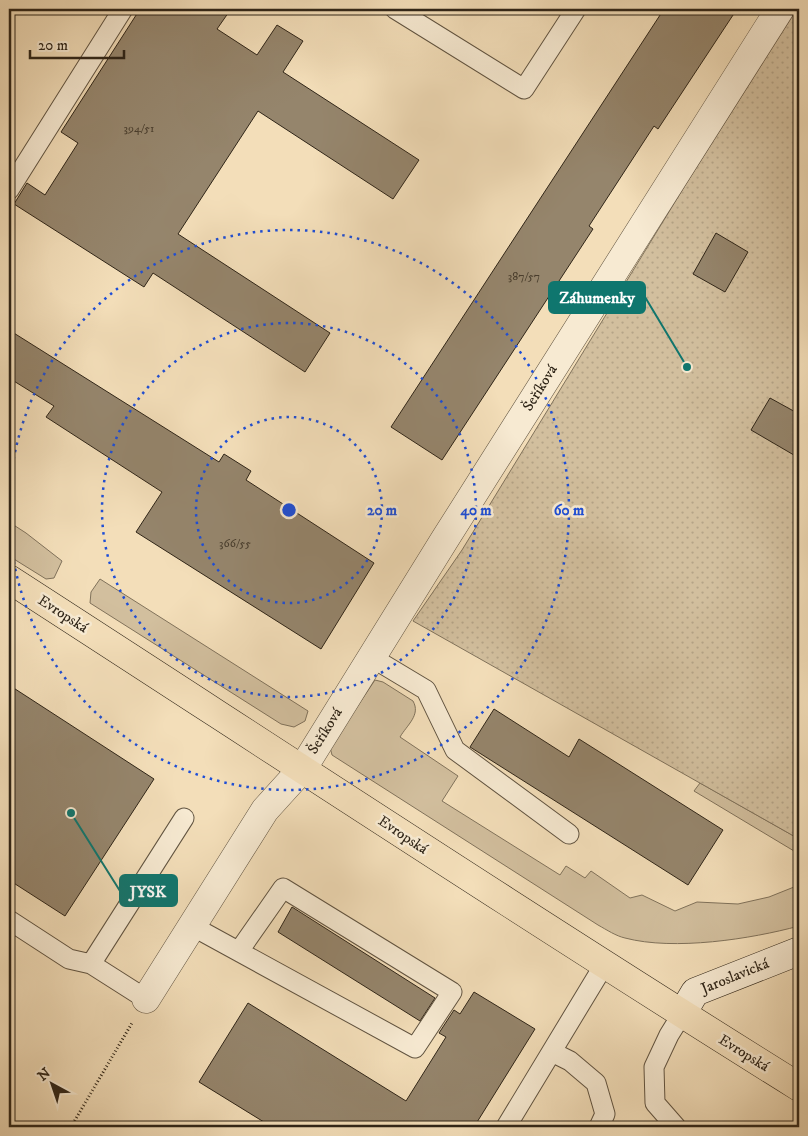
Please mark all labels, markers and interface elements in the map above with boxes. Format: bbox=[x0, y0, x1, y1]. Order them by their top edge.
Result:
scale bar bbox=[30, 28, 124, 60]
text: 20 m bbox=[38, 36, 68, 55]
house number: 394/51 bbox=[123, 121, 155, 136]
house number: 387/57 bbox=[508, 269, 540, 284]
callout: Záhumenky bbox=[549, 282, 645, 313]
text: Záhumenky bbox=[559, 288, 635, 308]
street label: Šeříková bbox=[518, 360, 562, 415]
centre of rings bbox=[280, 501, 298, 519]
text: 20 m bbox=[367, 501, 398, 520]
text: 40 m bbox=[459, 501, 492, 520]
text: 60 m bbox=[554, 501, 585, 520]
house number: 366/55 bbox=[219, 536, 251, 551]
street label: Evropská bbox=[34, 591, 92, 638]
street label: Šeříková bbox=[303, 703, 347, 758]
street label: Evropská bbox=[374, 811, 432, 859]
callout: JYSK bbox=[120, 875, 177, 906]
text: JYSK bbox=[128, 882, 167, 902]
street label: Jaroslavická bbox=[696, 954, 772, 999]
street label: Evropská bbox=[715, 1030, 773, 1076]
north arrow bbox=[28, 1058, 78, 1108]
text: N bbox=[34, 1064, 55, 1085]

